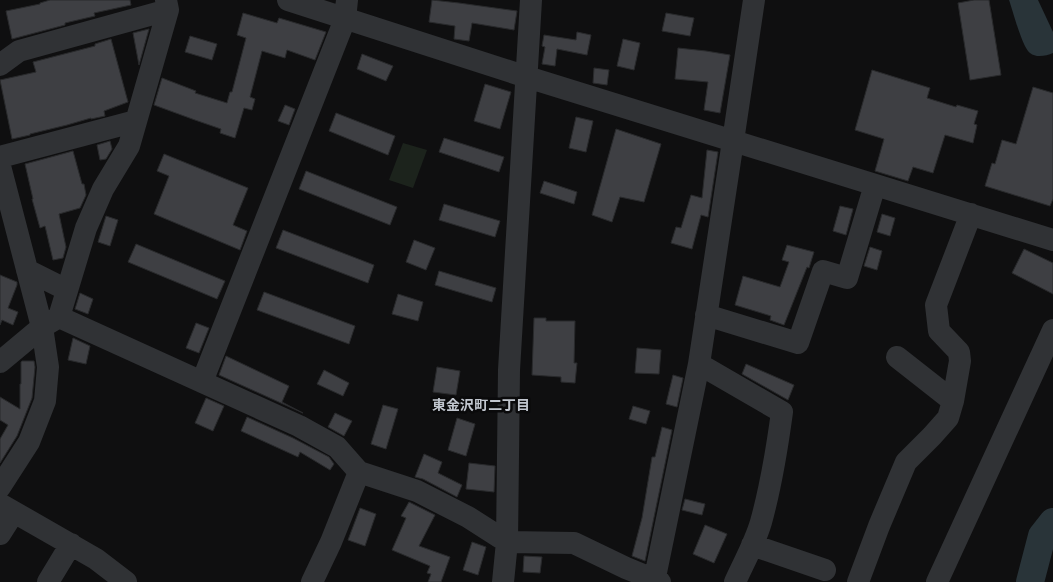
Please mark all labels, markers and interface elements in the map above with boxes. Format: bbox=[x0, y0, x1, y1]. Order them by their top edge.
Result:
district label: 東金沢町二丁目 bbox=[432, 396, 530, 413]

